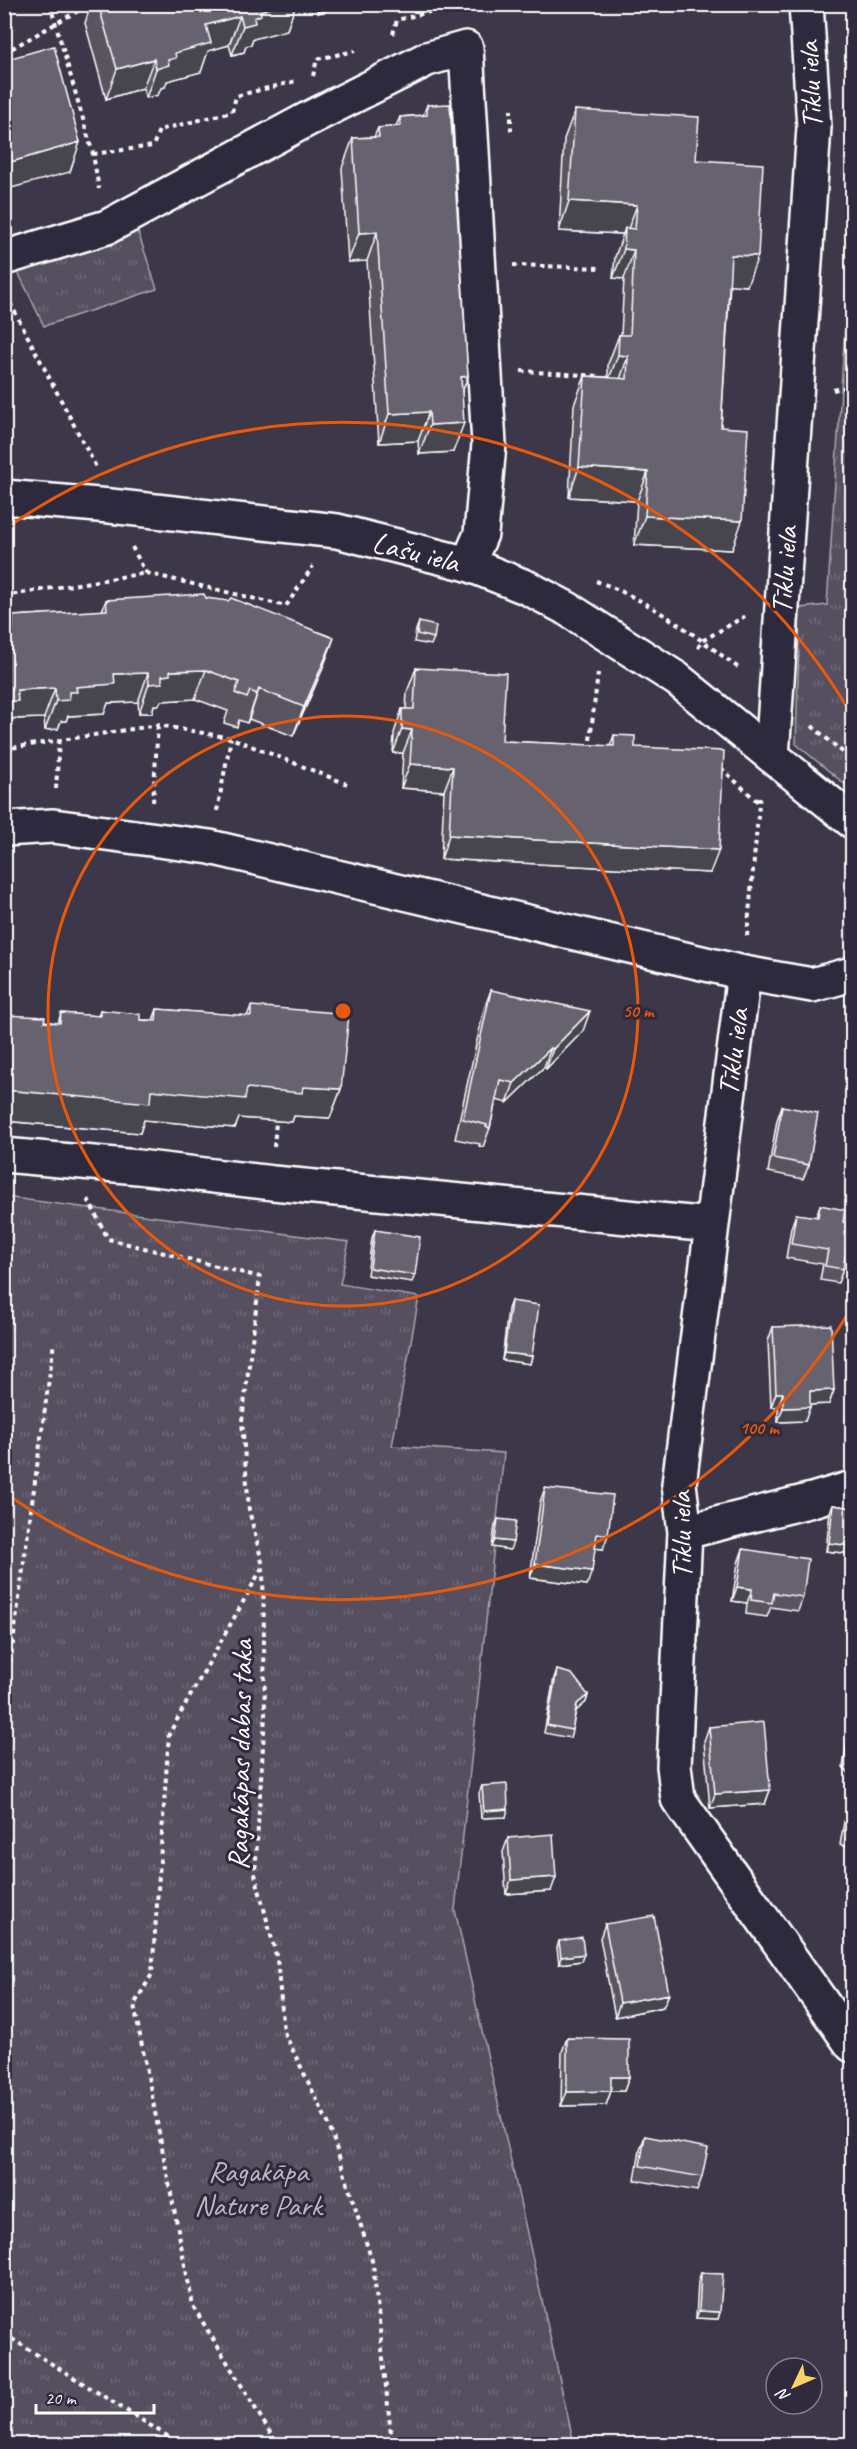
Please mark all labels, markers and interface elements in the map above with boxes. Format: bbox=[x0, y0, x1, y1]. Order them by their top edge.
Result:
street label: Tīklu iela bbox=[789, 39, 831, 130]
street label: Lašu iela bbox=[369, 523, 465, 582]
street label: Tīklu iela bbox=[762, 523, 806, 615]
text: 50 m bbox=[623, 1000, 655, 1022]
centre of rings bbox=[333, 1001, 353, 1021]
street label: Tīklu iela bbox=[709, 1005, 757, 1098]
text: 100 m bbox=[740, 1417, 780, 1439]
street label: Tīklu iela bbox=[661, 1489, 701, 1579]
street label: Ragakāpas dabas taka bbox=[219, 1638, 261, 1870]
park label: Ragakāpa Nature Park bbox=[194, 2152, 324, 2224]
north arrow bbox=[764, 2356, 824, 2416]
scale bar bbox=[36, 2377, 154, 2415]
text: N bbox=[771, 2383, 795, 2406]
text: 20 m bbox=[45, 2387, 78, 2409]

